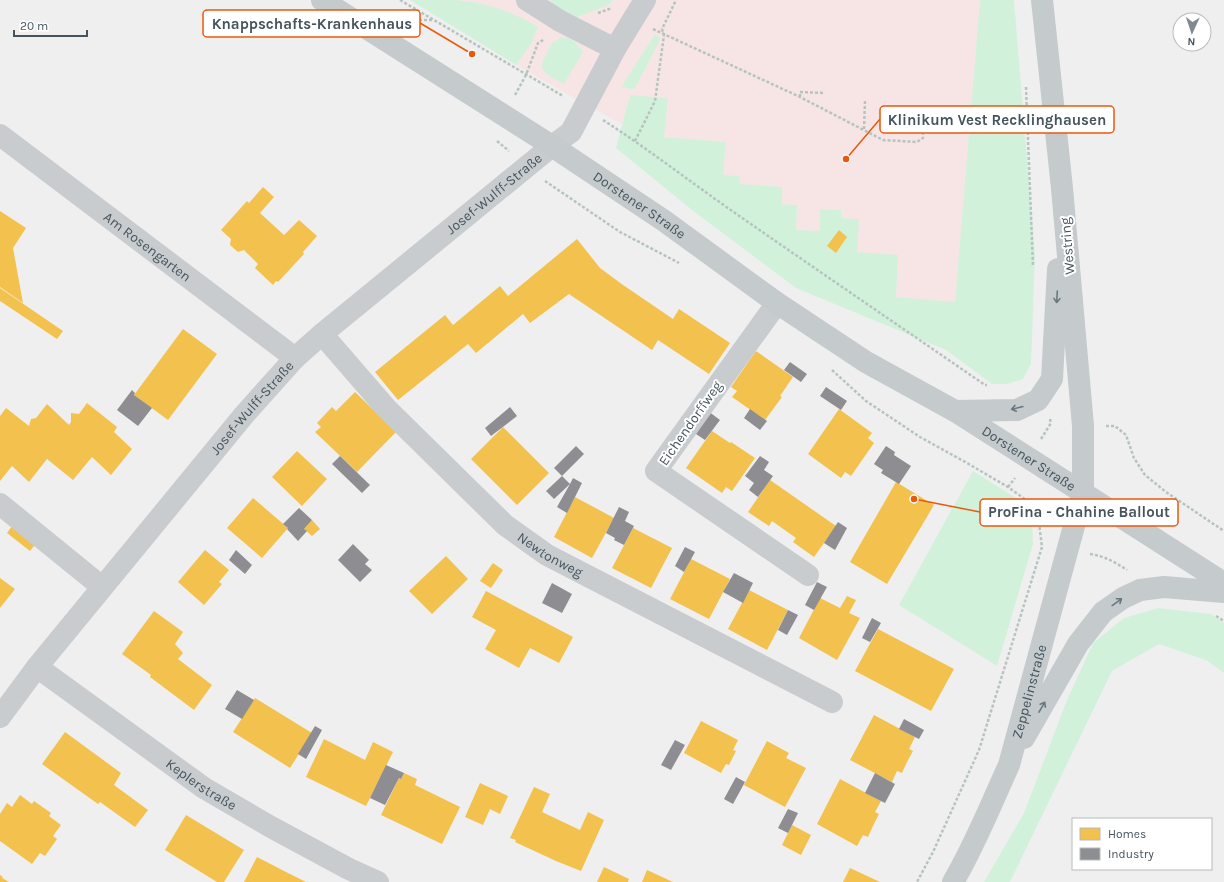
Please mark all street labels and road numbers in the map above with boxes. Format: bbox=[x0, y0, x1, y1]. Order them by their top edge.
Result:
street label: Josef-Wulff-Straße bbox=[443, 150, 546, 238]
street label: Dorstener Straße bbox=[590, 168, 689, 243]
street label: Am Rosengarten bbox=[100, 208, 194, 286]
street label: Westring bbox=[1057, 216, 1078, 275]
street label: Josef-Wulff-Straße bbox=[207, 357, 297, 458]
street label: Eichendorffweg bbox=[655, 378, 726, 469]
street label: Dorstener Straße bbox=[979, 422, 1079, 495]
street label: Newtonweg bbox=[514, 529, 586, 581]
street label: Zeppelinstraße bbox=[1009, 643, 1050, 741]
street label: Keplerstraße bbox=[162, 755, 240, 814]

